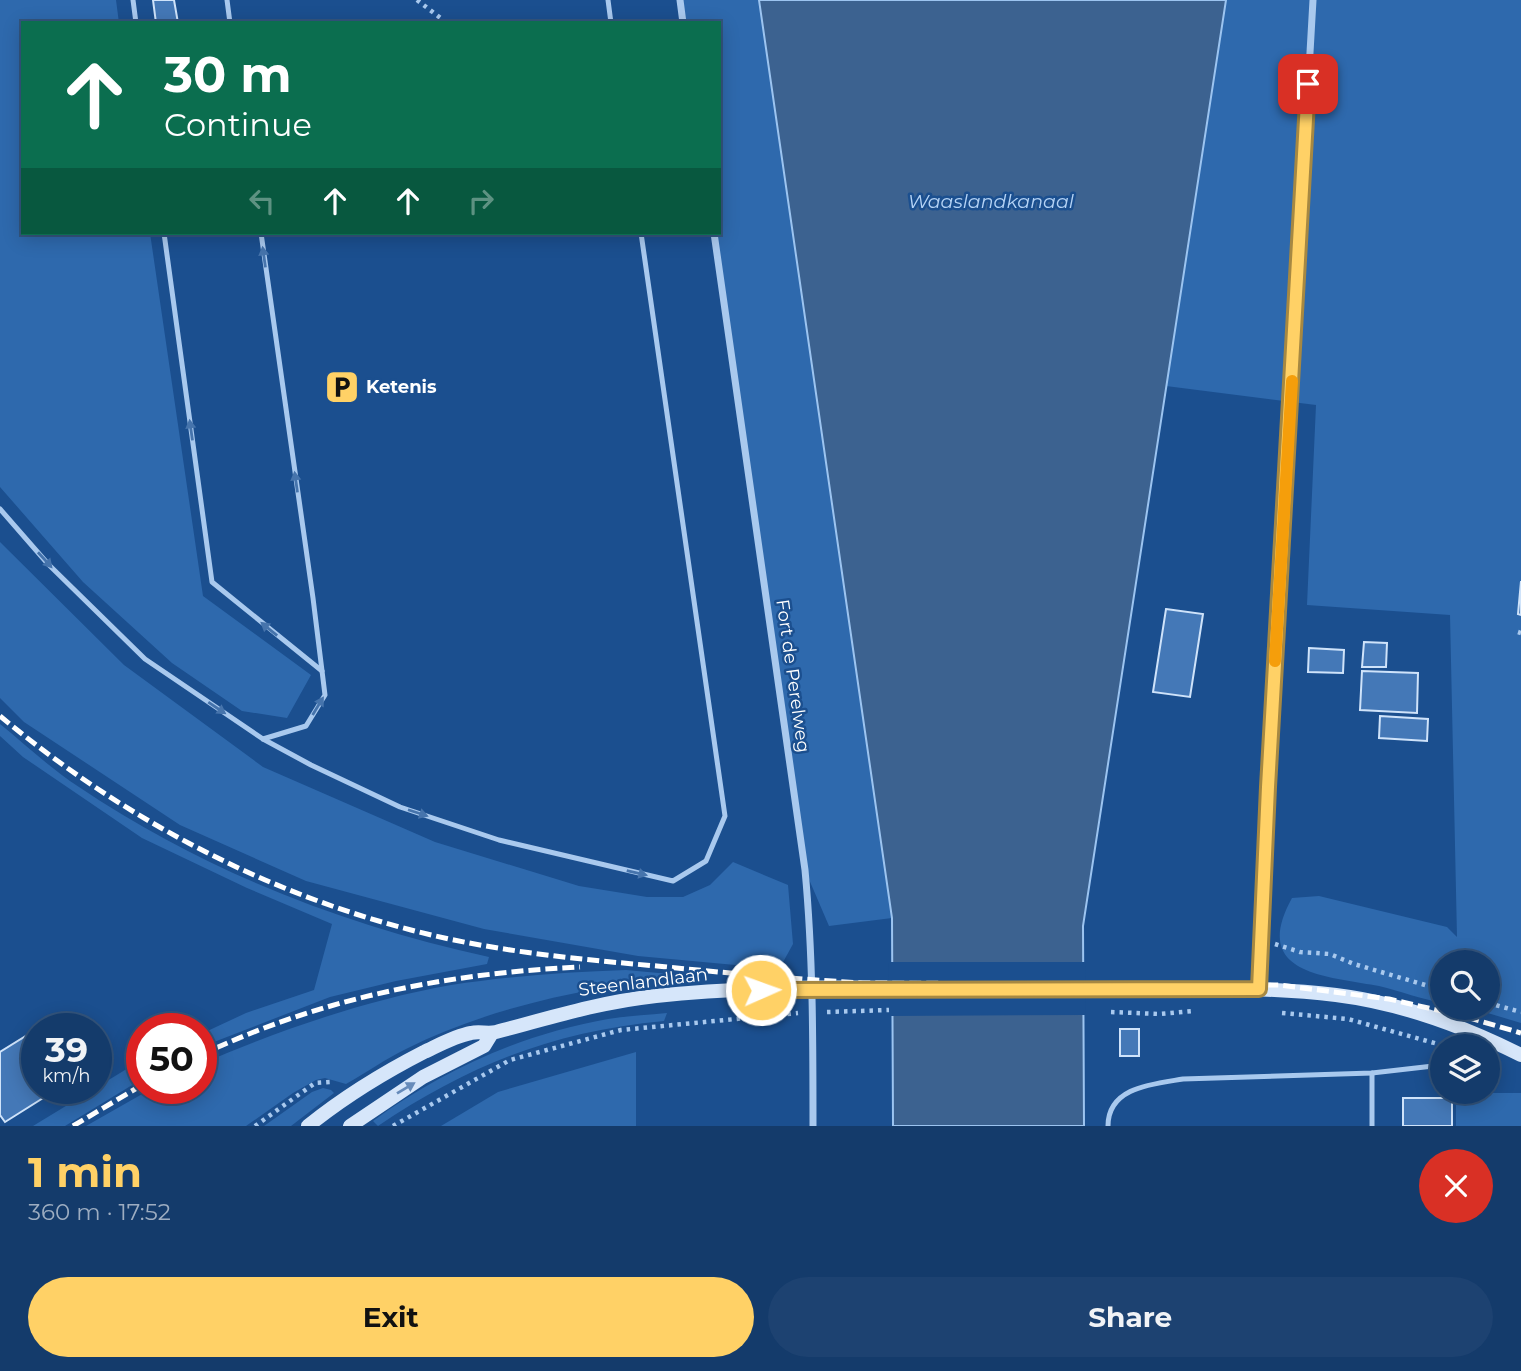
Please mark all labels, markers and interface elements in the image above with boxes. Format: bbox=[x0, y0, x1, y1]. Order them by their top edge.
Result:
text: 30 m bbox=[164, 45, 292, 104]
icon: ahead bbox=[49, 49, 140, 140]
pin bbox=[1278, 54, 1338, 114]
icon: arrive bbox=[1289, 65, 1327, 103]
text: Continue bbox=[164, 105, 312, 144]
icon: left bbox=[243, 182, 281, 220]
icon: ahead bbox=[316, 182, 354, 220]
icon: ahead bbox=[389, 182, 427, 220]
icon: right bbox=[462, 182, 500, 220]
water label: Waaslandkanaal bbox=[908, 190, 1075, 213]
one-way arrow bbox=[258, 246, 269, 268]
parking icon: Ketenis bbox=[323, 368, 361, 406]
place label: Ketenis bbox=[366, 376, 437, 398]
one-way arrow bbox=[185, 419, 196, 441]
one-way arrow bbox=[291, 471, 302, 493]
one-way arrow bbox=[37, 551, 53, 569]
street label: Fort de Perelweg bbox=[771, 598, 815, 754]
one-way arrow bbox=[261, 621, 279, 636]
one-way arrow bbox=[311, 696, 324, 716]
one-way arrow bbox=[208, 701, 226, 715]
one-way arrow bbox=[407, 808, 428, 819]
one-way arrow bbox=[626, 868, 648, 879]
map controls bbox=[1430, 950, 1500, 1104]
button: search bbox=[1430, 950, 1500, 1020]
position arrow bbox=[724, 953, 798, 1027]
street label: Steenlandlaan bbox=[577, 963, 709, 1001]
speed limit sign: 50 bbox=[126, 1013, 217, 1104]
text: 39 bbox=[45, 1028, 88, 1071]
button: layers bbox=[1430, 1034, 1500, 1104]
text: km/h bbox=[42, 1065, 91, 1087]
one-way arrow bbox=[396, 1081, 415, 1094]
text: 1 min bbox=[28, 1146, 142, 1198]
button: close bbox=[1419, 1149, 1493, 1223]
text: 360 m · 17:52 bbox=[28, 1198, 171, 1226]
button: Exit bbox=[28, 1277, 754, 1357]
button: Share bbox=[768, 1277, 1493, 1357]

